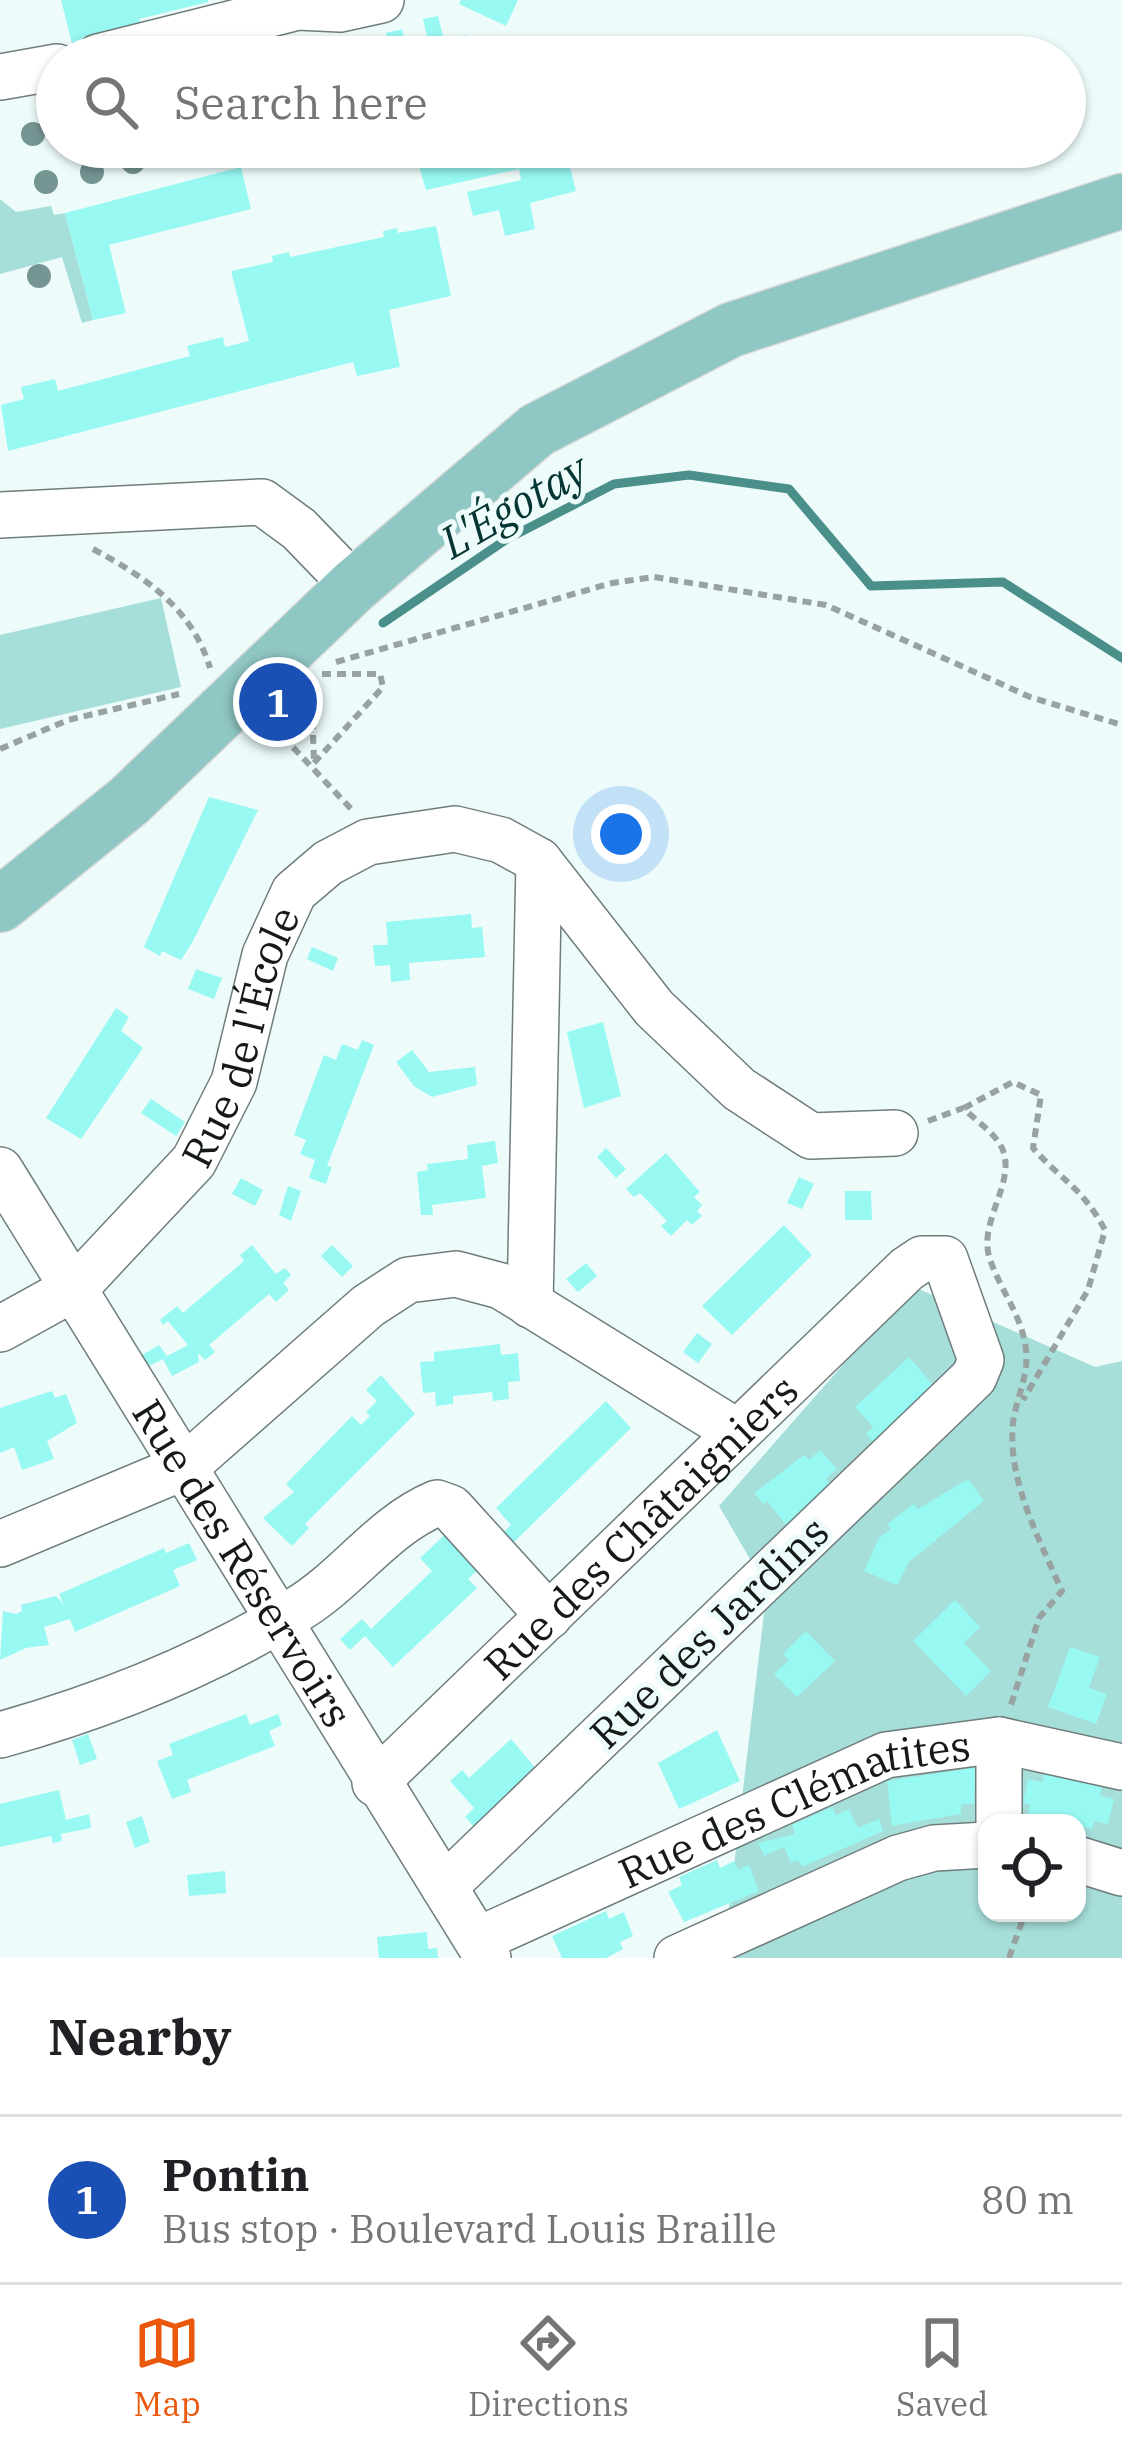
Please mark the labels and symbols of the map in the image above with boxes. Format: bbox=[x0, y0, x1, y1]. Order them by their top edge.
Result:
water label: L'Égotay bbox=[428, 438, 600, 571]
pin: 1 bbox=[239, 657, 317, 747]
your location bbox=[591, 804, 651, 864]
street label: Rue de l'École bbox=[168, 897, 311, 1176]
street label: Rue des Châtaigniers bbox=[472, 1362, 809, 1691]
street label: Rue des Réservoirs bbox=[121, 1389, 366, 1737]
street label: Rue des Jardins bbox=[578, 1504, 840, 1760]
street label: Rue des Clématites bbox=[610, 1717, 974, 1900]

